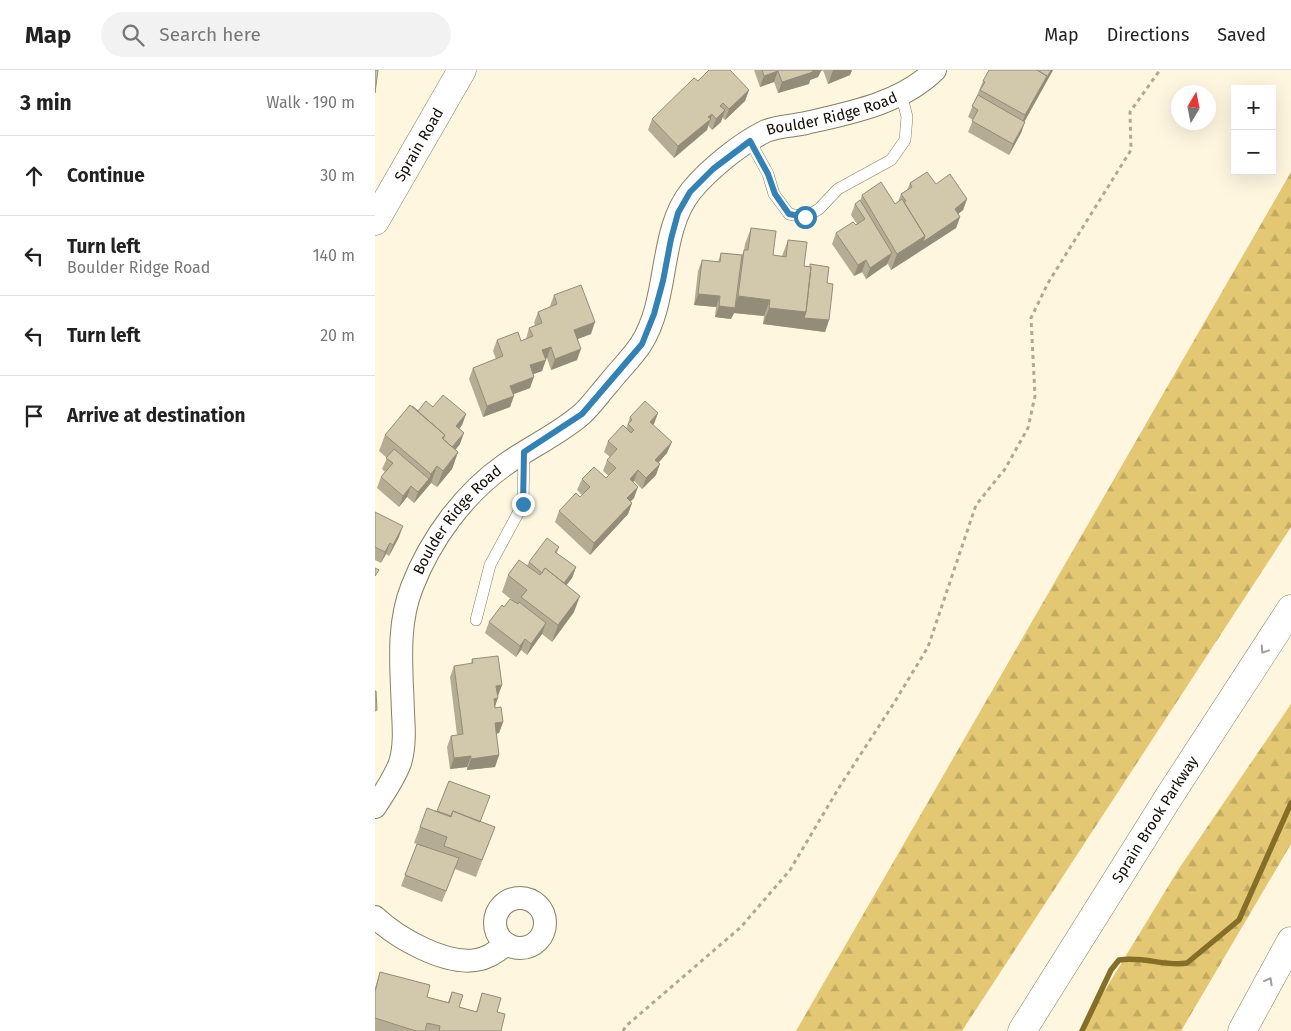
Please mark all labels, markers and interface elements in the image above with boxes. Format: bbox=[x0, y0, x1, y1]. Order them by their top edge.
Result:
search box bbox=[101, 12, 451, 57]
text: Map bbox=[25, 21, 71, 49]
icon: search bbox=[119, 21, 147, 49]
text: Search here bbox=[159, 23, 261, 46]
text: Map bbox=[1044, 24, 1079, 46]
text: Directions bbox=[1107, 24, 1189, 46]
text: Saved bbox=[1217, 24, 1266, 46]
north arrow bbox=[1171, 85, 1216, 130]
map controls bbox=[1231, 85, 1276, 175]
button: + bbox=[1231, 85, 1276, 130]
street label: Boulder Ridge Road bbox=[764, 88, 900, 139]
text: 3 min bbox=[20, 90, 72, 116]
text: Walk · 190 m bbox=[266, 93, 355, 112]
street label: Sprain Road bbox=[391, 105, 447, 185]
button: − bbox=[1231, 130, 1276, 175]
icon: ahead bbox=[20, 162, 48, 190]
text: Continue bbox=[67, 164, 145, 187]
text: 30 m bbox=[320, 166, 355, 185]
route start bbox=[794, 206, 817, 229]
text: Turn left bbox=[67, 235, 141, 258]
icon: left bbox=[20, 242, 48, 270]
text: 140 m bbox=[313, 246, 355, 265]
text: Boulder Ridge Road bbox=[67, 258, 210, 277]
icon: left bbox=[20, 322, 48, 350]
text: Turn left bbox=[67, 324, 141, 347]
text: 20 m bbox=[320, 326, 355, 345]
icon: arrive bbox=[20, 402, 48, 430]
text: Arrive at destination bbox=[67, 404, 246, 427]
street label: Boulder Ridge Road bbox=[409, 462, 505, 578]
route end bbox=[512, 493, 535, 516]
one-way arrow bbox=[1261, 644, 1270, 654]
street label: Sprain Brook Parkway bbox=[1108, 752, 1202, 886]
one-way arrow bbox=[1262, 978, 1272, 987]

